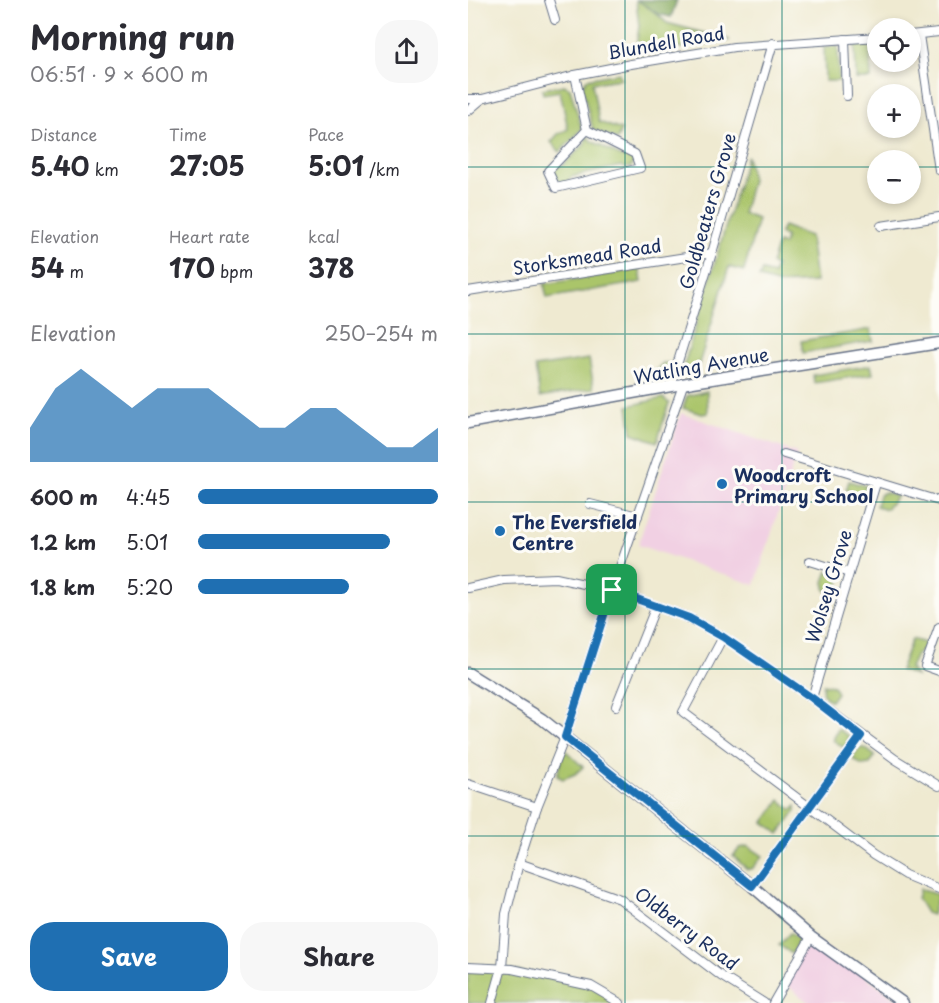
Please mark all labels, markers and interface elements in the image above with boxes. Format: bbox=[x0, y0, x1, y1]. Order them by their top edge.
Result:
text: Morning run bbox=[30, 11, 235, 61]
street label: Blundell Road bbox=[605, 18, 727, 66]
map controls bbox=[867, 18, 921, 204]
button: locate bbox=[867, 18, 921, 72]
button: share bbox=[375, 20, 438, 83]
text: 06:51 · 9 × 600 m bbox=[30, 59, 208, 89]
button: + bbox=[867, 84, 921, 138]
text: Distance bbox=[30, 122, 97, 146]
text: Time bbox=[169, 122, 207, 146]
text: Pace bbox=[308, 122, 344, 146]
street label: Goldbeaters Grove bbox=[672, 130, 742, 292]
text: 5.40 bbox=[30, 146, 90, 185]
text: 27:05 bbox=[169, 146, 245, 185]
text: 5:01 bbox=[308, 146, 364, 185]
button: − bbox=[867, 150, 921, 204]
text: km bbox=[90, 157, 119, 181]
text: /km bbox=[364, 157, 400, 181]
text: Elevation bbox=[30, 224, 99, 248]
text: Heart rate bbox=[169, 224, 250, 248]
text: kcal bbox=[308, 224, 340, 248]
street label: Storksmead Road bbox=[511, 231, 663, 281]
text: 54 bbox=[30, 248, 64, 287]
text: 170 bbox=[169, 248, 215, 287]
text: 378 bbox=[308, 248, 355, 287]
text: m bbox=[64, 259, 84, 283]
text: bpm bbox=[215, 259, 253, 283]
text: Elevation bbox=[30, 318, 116, 348]
text: 250–254 m bbox=[324, 318, 438, 348]
street label: Watling Avenue bbox=[631, 340, 771, 390]
place label: Woodcroft Primary School bbox=[734, 461, 874, 509]
marker: Woodcroft Primary School bbox=[715, 477, 729, 491]
text: 600 m bbox=[30, 482, 98, 512]
text: 4:45 bbox=[126, 482, 170, 512]
place label: The Eversfield Centre bbox=[512, 508, 637, 556]
marker: The Eversfield Centre bbox=[493, 524, 507, 538]
street label: Wolsey Grove bbox=[798, 526, 858, 646]
text: 1.2 km bbox=[30, 527, 96, 557]
text: 5:01 bbox=[126, 527, 168, 557]
pin bbox=[586, 564, 637, 615]
text: 1.8 km bbox=[30, 572, 95, 602]
text: 5:20 bbox=[126, 572, 173, 602]
icon: arrive bbox=[595, 573, 628, 606]
street label: Oldberry Road bbox=[629, 880, 745, 976]
button: Save bbox=[30, 922, 228, 991]
button: Share bbox=[240, 922, 438, 991]

